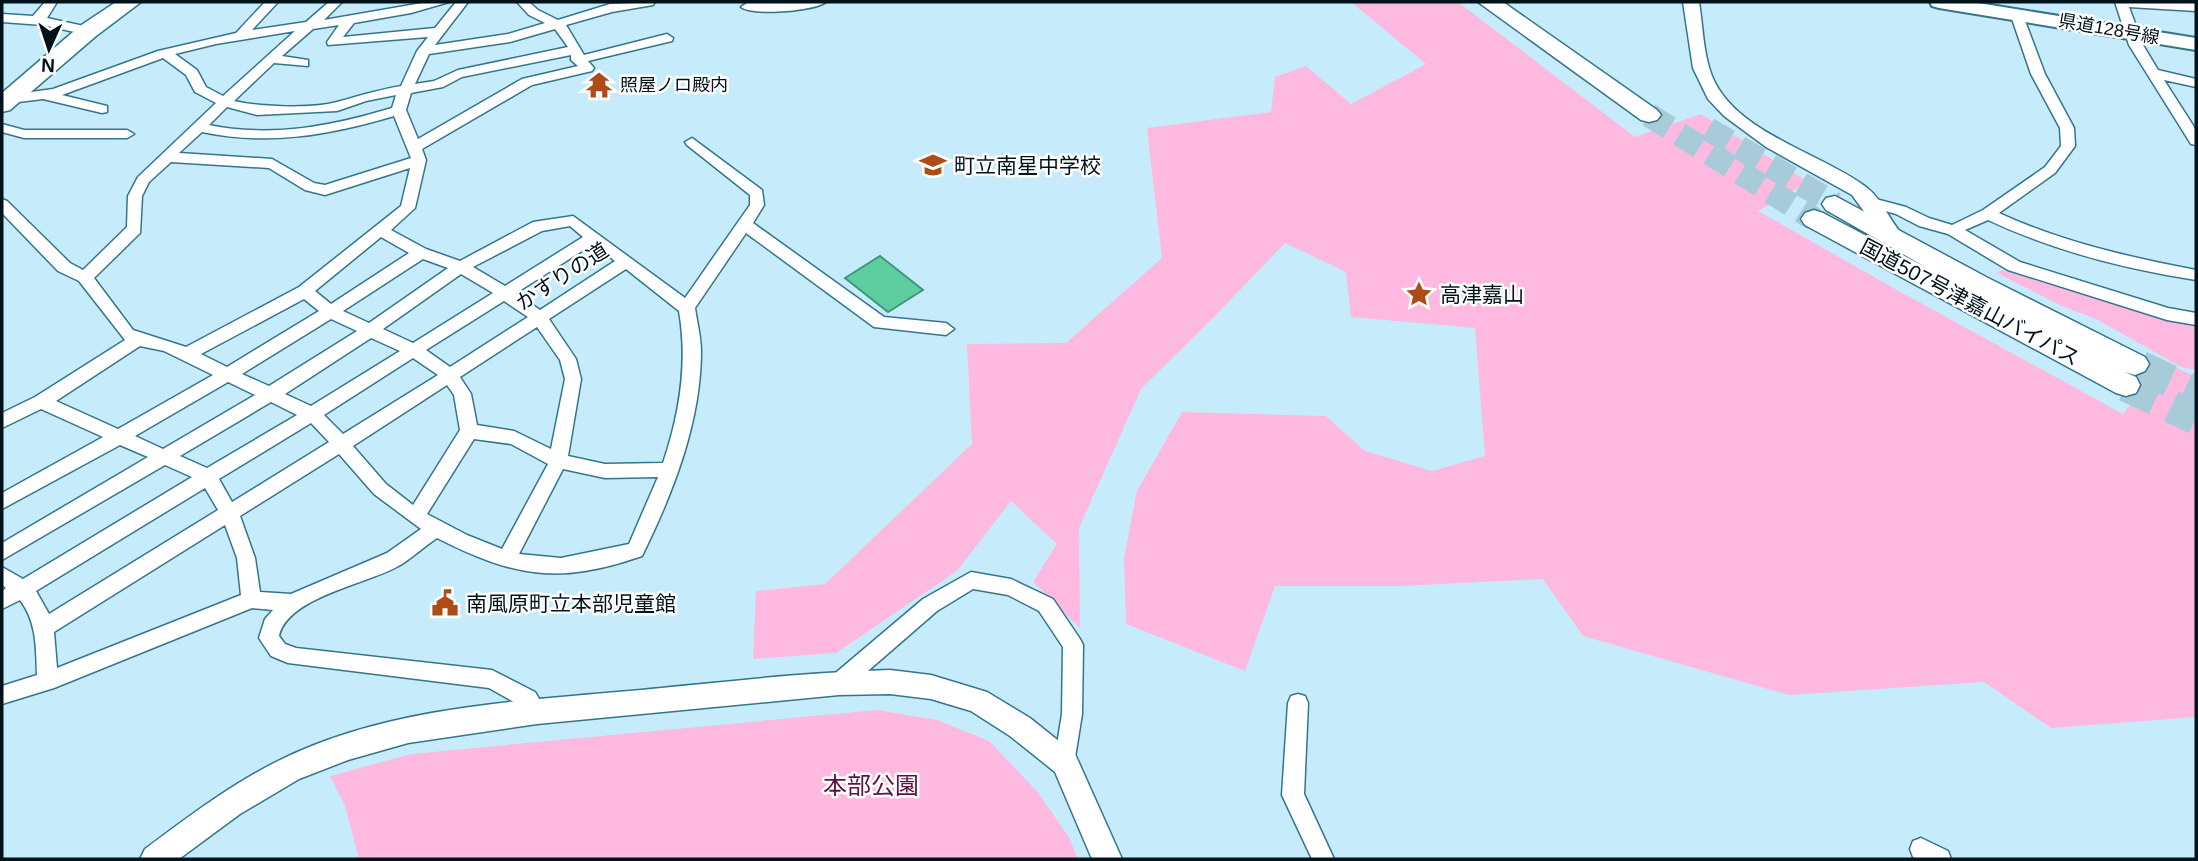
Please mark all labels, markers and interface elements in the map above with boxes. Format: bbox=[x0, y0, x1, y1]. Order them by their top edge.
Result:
street label: 県道128号線 bbox=[2057, 10, 2161, 48]
north arrow bbox=[14, 14, 84, 84]
text: N bbox=[41, 55, 56, 76]
temple icon: 照屋ノロ殿内 bbox=[584, 70, 614, 100]
place label: 照屋ノロ殿内 bbox=[620, 75, 728, 95]
school or university icon: 町立南星中学校 bbox=[918, 150, 948, 180]
place label: 町立南星中学校 bbox=[954, 154, 1101, 177]
street label: 国道507号津嘉山バイパス bbox=[1857, 234, 2083, 370]
street label: かすりの道 bbox=[512, 238, 612, 314]
place icon: 高津嘉山 bbox=[1404, 279, 1434, 309]
place label: 高津嘉山 bbox=[1440, 283, 1524, 306]
public building icon: 南風原町立本部児童館 bbox=[430, 588, 460, 618]
place label: 南風原町立本部児童館 bbox=[466, 592, 676, 615]
park label: 本部公園 bbox=[823, 772, 919, 799]

